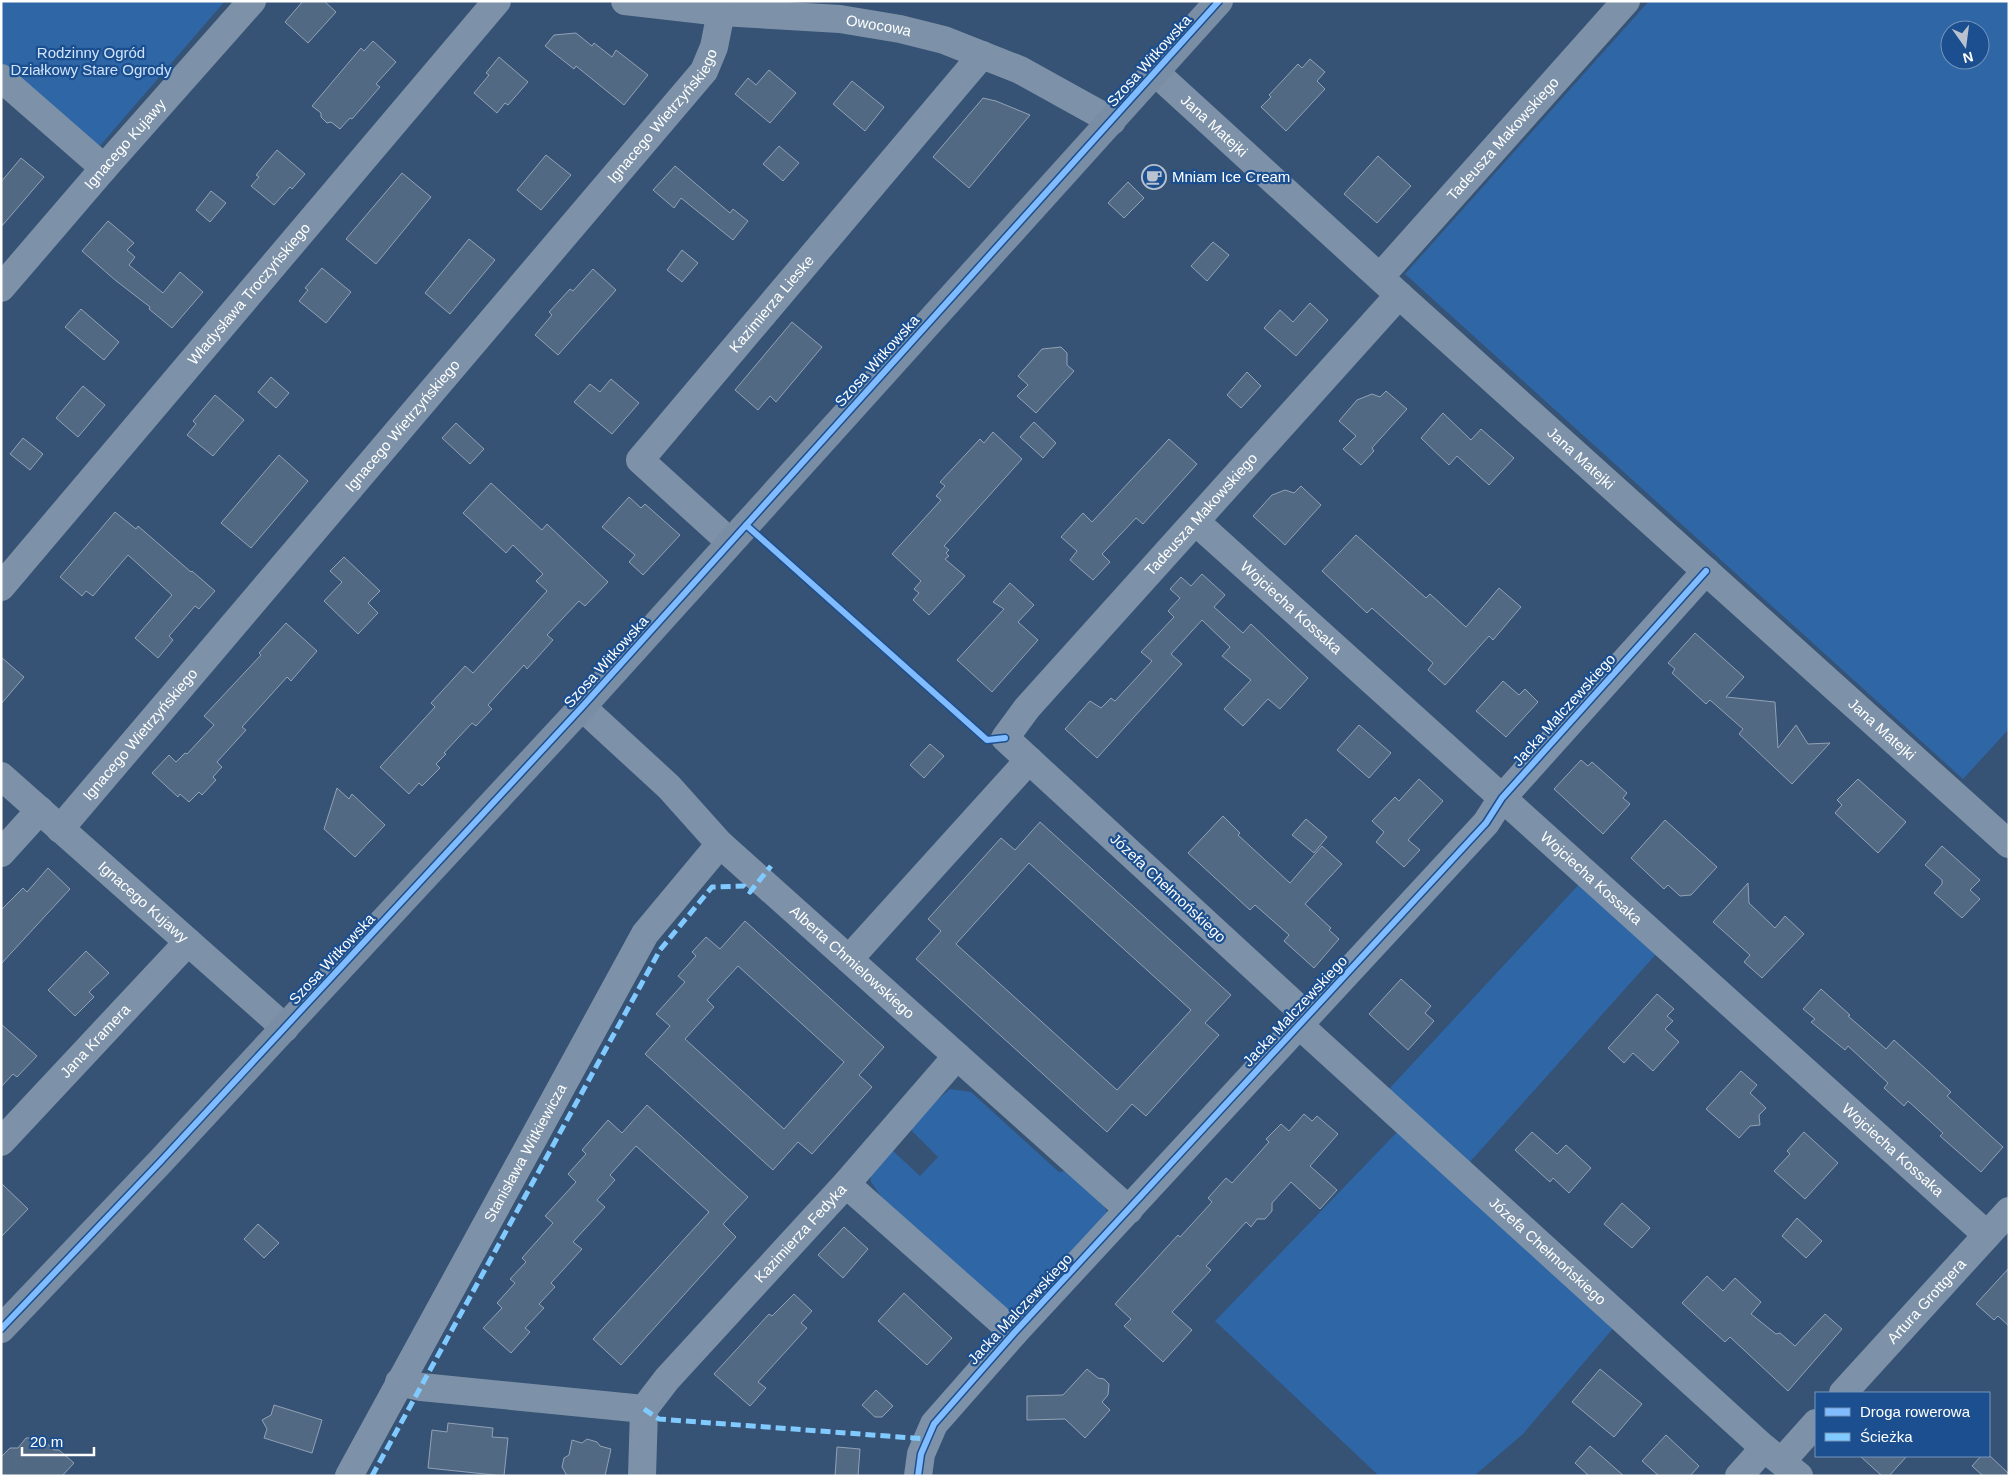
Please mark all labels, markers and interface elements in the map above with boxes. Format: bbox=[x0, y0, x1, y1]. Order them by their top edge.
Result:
street label: Owocowa bbox=[845, 11, 914, 40]
street label: Szosa Witkowska bbox=[1103, 11, 1195, 110]
north arrow bbox=[1940, 20, 1990, 70]
park label: Rodzinny Ogród Działkowy Stare Ogrody bbox=[11, 44, 172, 78]
street label: Ignacego Wietrzyńskiego bbox=[604, 46, 720, 186]
text: N bbox=[1961, 49, 1975, 67]
street label: Tadeusza Makowskiego bbox=[1443, 73, 1562, 204]
street label: Jana Matejki bbox=[1178, 91, 1251, 160]
street label: Ignacego Kujawy bbox=[81, 95, 169, 192]
cafe icon: Mniam Ice Cream bbox=[1141, 164, 1167, 190]
place label: Mniam Ice Cream bbox=[1172, 168, 1290, 185]
street label: Władysława Troczyńskiego bbox=[184, 219, 313, 368]
street label: Kazimierza Lieske bbox=[726, 252, 817, 356]
street label: Szosa Witkowska bbox=[831, 311, 923, 410]
street label: Ignacego Wietrzyńskiego bbox=[341, 356, 463, 495]
street label: Jana Matejki bbox=[1544, 424, 1618, 493]
street label: Tadeusza Makowskiego bbox=[1141, 449, 1260, 579]
street label: Wojciecha Kossaka bbox=[1237, 557, 1346, 658]
street label: Szosa Witkowska bbox=[560, 612, 652, 711]
street label: Jacka Malczewskiego bbox=[1509, 650, 1618, 769]
street label: Ignacego Wietrzyńskiego bbox=[79, 665, 201, 804]
street label: Jana Matejki bbox=[1845, 695, 1919, 764]
street label: Wojciecha Kossaka bbox=[1537, 828, 1646, 928]
street label: Józefa Chełmońskiego bbox=[1107, 830, 1230, 946]
street label: Ignacego Kujawy bbox=[95, 857, 192, 946]
street label: Alberta Chmielowskiego bbox=[787, 902, 918, 1022]
street label: Szosa Witkowska bbox=[285, 909, 378, 1007]
street label: Jacka Malczewskiego bbox=[1239, 952, 1350, 1070]
street label: Jana Kramera bbox=[56, 1000, 134, 1081]
street label: Stanisława Witkiewicza bbox=[480, 1080, 570, 1225]
street label: Wojciecha Kossaka bbox=[1839, 1100, 1948, 1200]
street label: Kazimierza Fedyka bbox=[751, 1180, 850, 1286]
street label: Józefa Chełmońskiego bbox=[1486, 1193, 1610, 1308]
street label: Jacka Malczewskiego bbox=[964, 1250, 1075, 1368]
street label: Artura Grottgera bbox=[1883, 1255, 1969, 1347]
legend bbox=[1815, 1392, 1990, 1457]
text: Droga rowerowa bbox=[1860, 1403, 1971, 1420]
scale bar bbox=[22, 1424, 95, 1456]
text: Ścieżka bbox=[1860, 1428, 1913, 1445]
text: 20 m bbox=[30, 1433, 63, 1450]

